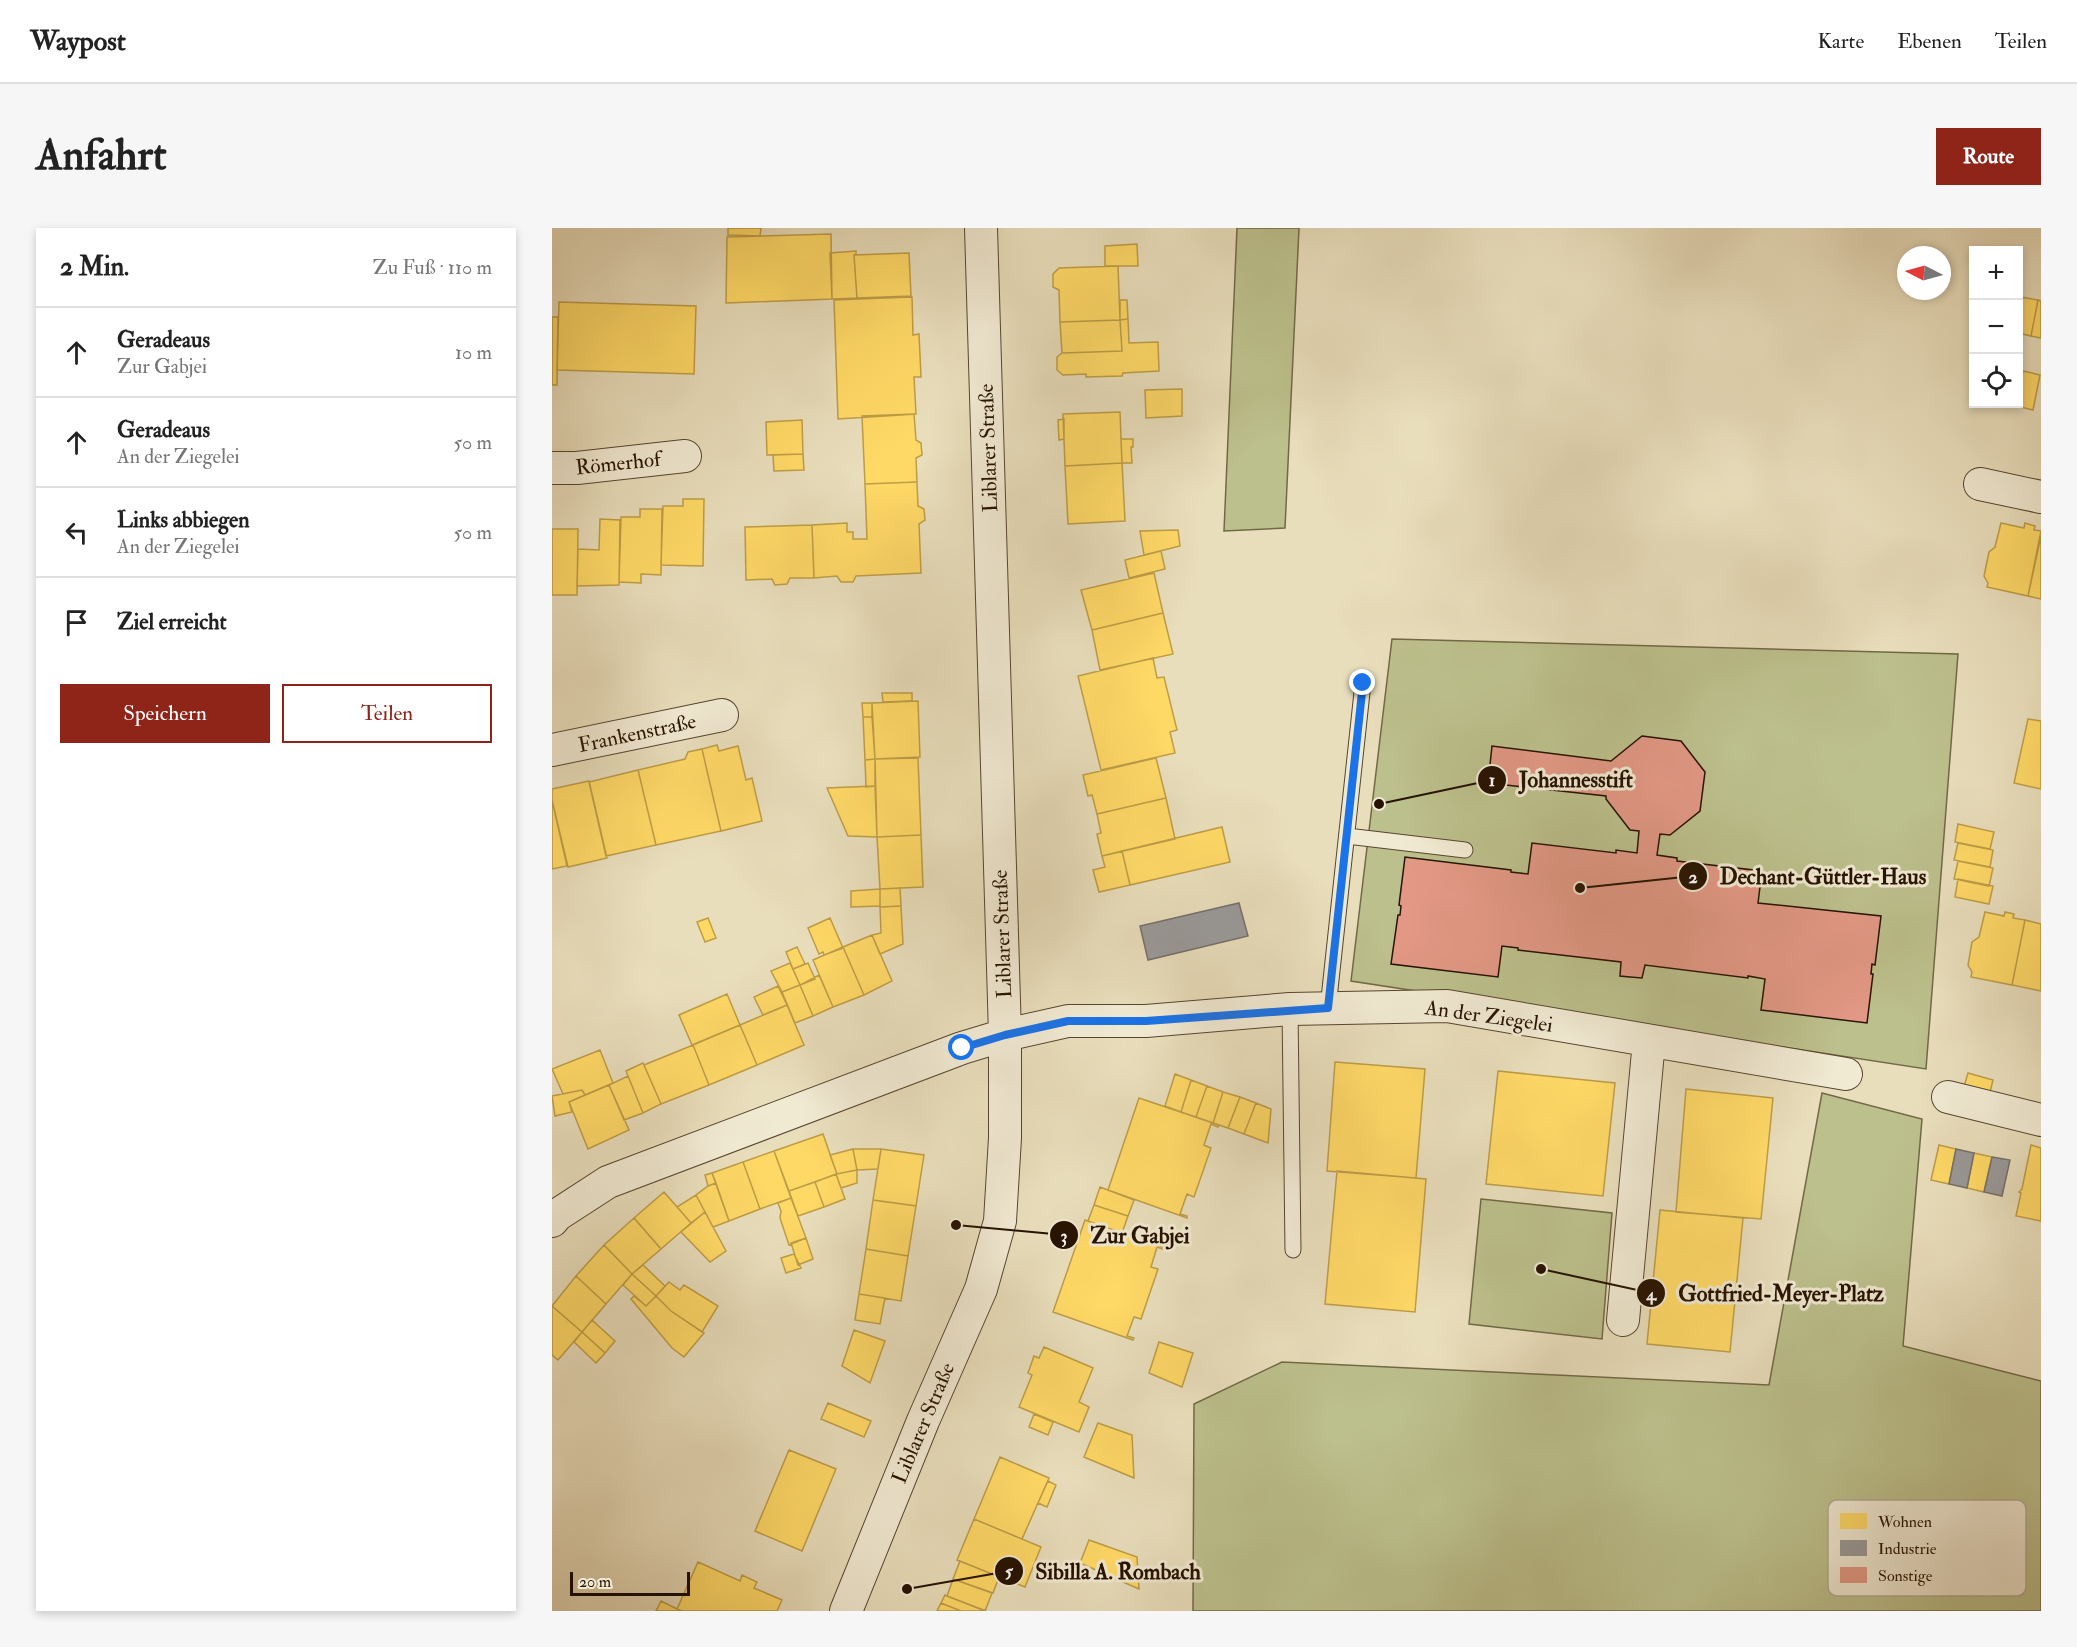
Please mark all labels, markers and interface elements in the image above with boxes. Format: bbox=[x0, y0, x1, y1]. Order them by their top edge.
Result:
text: Waypost bbox=[30, 24, 126, 59]
text: Karte bbox=[1817, 28, 1864, 55]
text: Ebenen bbox=[1897, 28, 1962, 55]
text: Teilen bbox=[1995, 28, 2047, 55]
button: Route bbox=[1936, 128, 2041, 185]
text: Anfahrt bbox=[36, 130, 167, 182]
north arrow bbox=[1897, 246, 1951, 300]
map controls bbox=[1969, 246, 2023, 408]
button: + bbox=[1969, 246, 2023, 300]
text: 2 Min. bbox=[60, 251, 129, 283]
text: Zu Fuß · 110 m bbox=[373, 255, 492, 280]
button: − bbox=[1969, 300, 2023, 354]
text: Geradeaus bbox=[117, 326, 210, 354]
icon: ahead bbox=[60, 336, 93, 369]
text: 10 m bbox=[455, 340, 492, 365]
text: Zur Gabjei bbox=[117, 354, 207, 379]
button: locate bbox=[1969, 354, 2023, 408]
street label: Liblarer Straße bbox=[973, 383, 1004, 513]
text: Geradeaus bbox=[117, 416, 210, 444]
icon: ahead bbox=[60, 426, 93, 459]
text: 50 m bbox=[453, 430, 492, 455]
text: An der Ziegelei bbox=[117, 444, 240, 469]
street label: Römerhof bbox=[574, 445, 665, 481]
text: Links abbiegen bbox=[117, 506, 250, 534]
icon: left bbox=[60, 516, 93, 549]
text: 50 m bbox=[453, 520, 492, 545]
text: An der Ziegelei bbox=[117, 534, 240, 559]
icon: arrive bbox=[60, 606, 93, 639]
text: Ziel erreicht bbox=[117, 608, 227, 636]
route end bbox=[1349, 669, 1375, 695]
button: Speichern bbox=[60, 684, 270, 743]
button: Teilen bbox=[282, 684, 492, 743]
street label: Frankenstraße bbox=[576, 708, 699, 759]
callout: Johannesstift bbox=[1477, 760, 1644, 800]
text: Johannesstift bbox=[1518, 766, 1634, 795]
text: 1 bbox=[1489, 769, 1495, 792]
callout: Dechant-Güttler-Haus bbox=[1678, 856, 1938, 896]
text: Dechant-Güttler-Haus bbox=[1720, 863, 1927, 891]
text: 2 bbox=[1688, 866, 1698, 889]
street label: Liblarer Straße bbox=[987, 869, 1018, 999]
street label: An der Ziegelei bbox=[1422, 994, 1555, 1039]
route start bbox=[948, 1034, 974, 1060]
callout: Zur Gabjei bbox=[1049, 1215, 1202, 1255]
text: Zur Gabjei bbox=[1090, 1222, 1190, 1250]
text: 3 bbox=[1061, 1225, 1068, 1248]
callout: Gottfried-Meyer-Platz bbox=[1636, 1273, 1895, 1313]
text: Gottfried-Meyer-Platz bbox=[1678, 1280, 1884, 1309]
text: 4 bbox=[1645, 1283, 1657, 1306]
street label: Liblarer Straße bbox=[886, 1358, 961, 1488]
legend bbox=[1828, 1500, 2026, 1596]
text: Wohnen bbox=[1877, 1512, 1932, 1532]
text: Industrie bbox=[1878, 1539, 1937, 1559]
callout: Sibilla A. Rombach bbox=[994, 1551, 1213, 1591]
text: Sibilla A. Rombach bbox=[1035, 1558, 1201, 1586]
text: 5 bbox=[1005, 1560, 1014, 1583]
text: Sonstige bbox=[1878, 1566, 1933, 1586]
scale bar bbox=[570, 1569, 690, 1596]
text: 20 m bbox=[579, 1572, 611, 1592]

